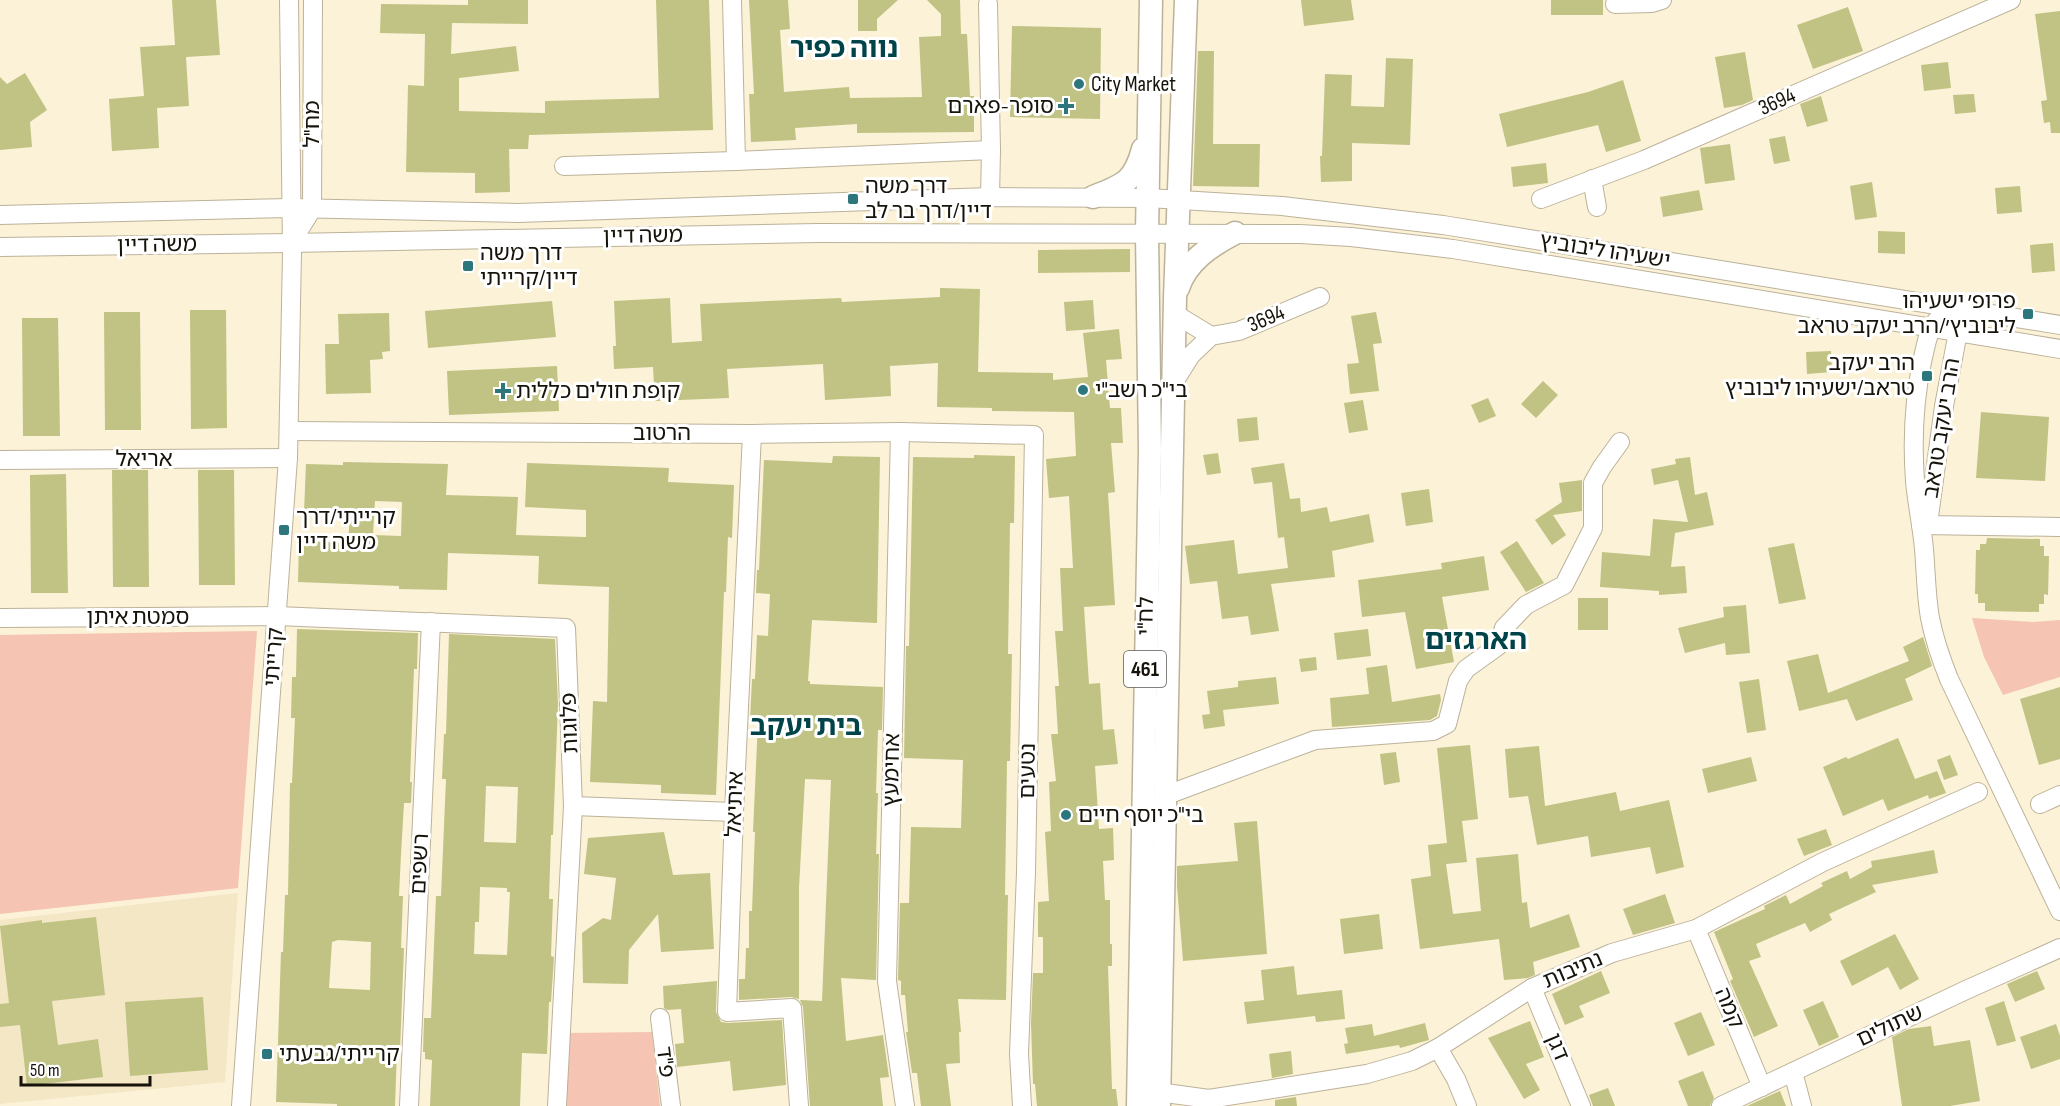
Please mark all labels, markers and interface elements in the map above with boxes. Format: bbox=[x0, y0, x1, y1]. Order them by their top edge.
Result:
district label: נווה כפיר bbox=[790, 32, 898, 65]
place label: City Market bbox=[1091, 71, 1176, 98]
marker: City Market bbox=[1072, 77, 1086, 91]
street label: 3694 bbox=[1754, 82, 1800, 122]
place label: סופר-פארם bbox=[947, 93, 1054, 120]
marker: סופר-פארם bbox=[1059, 99, 1073, 113]
street label: מח"ל bbox=[299, 101, 326, 148]
place label: דרך משה דיין/דרך בר לב bbox=[865, 173, 992, 225]
marker: דרך משה דיין/דרך בר לב bbox=[846, 192, 860, 206]
street label: משה דיין bbox=[603, 222, 683, 250]
street label: ישעיהו ליבוביץ bbox=[1538, 227, 1672, 275]
street label: משה דיין bbox=[117, 231, 197, 259]
place label: דרך משה דיין/קרייתי bbox=[480, 240, 578, 292]
marker: דרך משה דיין/קרייתי bbox=[461, 259, 475, 273]
place label: פרופ׳ ישעיהו ליבוביץ׳/הרב יעקב טראב bbox=[1798, 288, 2016, 340]
street label: 3694 bbox=[1243, 299, 1289, 339]
marker: פרופ׳ ישעיהו ליבוביץ׳/הרב יעקב טראב bbox=[2021, 307, 2035, 321]
place label: הרב יעקב טראב/ישעיהו ליבוביץ bbox=[1725, 350, 1915, 402]
street label: הרב יעקב טראב bbox=[1918, 356, 1966, 500]
marker: הרב יעקב טראב/ישעיהו ליבוביץ bbox=[1920, 369, 1934, 383]
place label: בי"כ רשב"י bbox=[1095, 377, 1188, 404]
place label: קופת חולים כללית bbox=[516, 378, 680, 405]
marker: קופת חולים כללית bbox=[494, 382, 512, 400]
marker: בי"כ רשב"י bbox=[1076, 383, 1090, 397]
street label: הרטוב bbox=[633, 420, 691, 447]
street label: אריאל bbox=[115, 446, 173, 473]
place label: קרייתי/דרך משה דיין bbox=[296, 504, 396, 556]
marker: קרייתי/דרך משה דיין bbox=[277, 523, 291, 537]
street label: לח"י bbox=[1132, 596, 1160, 636]
street label: סמטת איתן bbox=[86, 604, 190, 631]
district label: הארגזים bbox=[1425, 624, 1527, 657]
street label: קרייתי bbox=[258, 626, 290, 687]
road number: 461 bbox=[1124, 651, 1166, 687]
street label: פלוגות bbox=[555, 692, 585, 754]
district label: בית יעקב bbox=[750, 710, 862, 743]
street label: אחימעץ bbox=[878, 733, 906, 807]
street label: נטעים bbox=[1014, 743, 1042, 799]
street label: איתיאל bbox=[720, 770, 750, 837]
place label: בי"כ יוסף חיים bbox=[1078, 802, 1204, 829]
marker: בי"כ יוסף חיים bbox=[1059, 808, 1073, 822]
street label: רשפים bbox=[405, 833, 435, 895]
street label: נתיבות bbox=[1539, 945, 1607, 995]
street label: קמה bbox=[1708, 983, 1750, 1033]
street label: שתולים bbox=[1853, 999, 1927, 1053]
street label: דגן bbox=[1539, 1029, 1575, 1065]
place label: קרייתי/גבעתי bbox=[279, 1041, 400, 1068]
street label: פ"ד bbox=[650, 1045, 680, 1079]
marker: קרייתי/גבעתי bbox=[260, 1047, 274, 1061]
scale bar bbox=[21, 1049, 150, 1087]
text: 50 m bbox=[30, 1060, 60, 1081]

